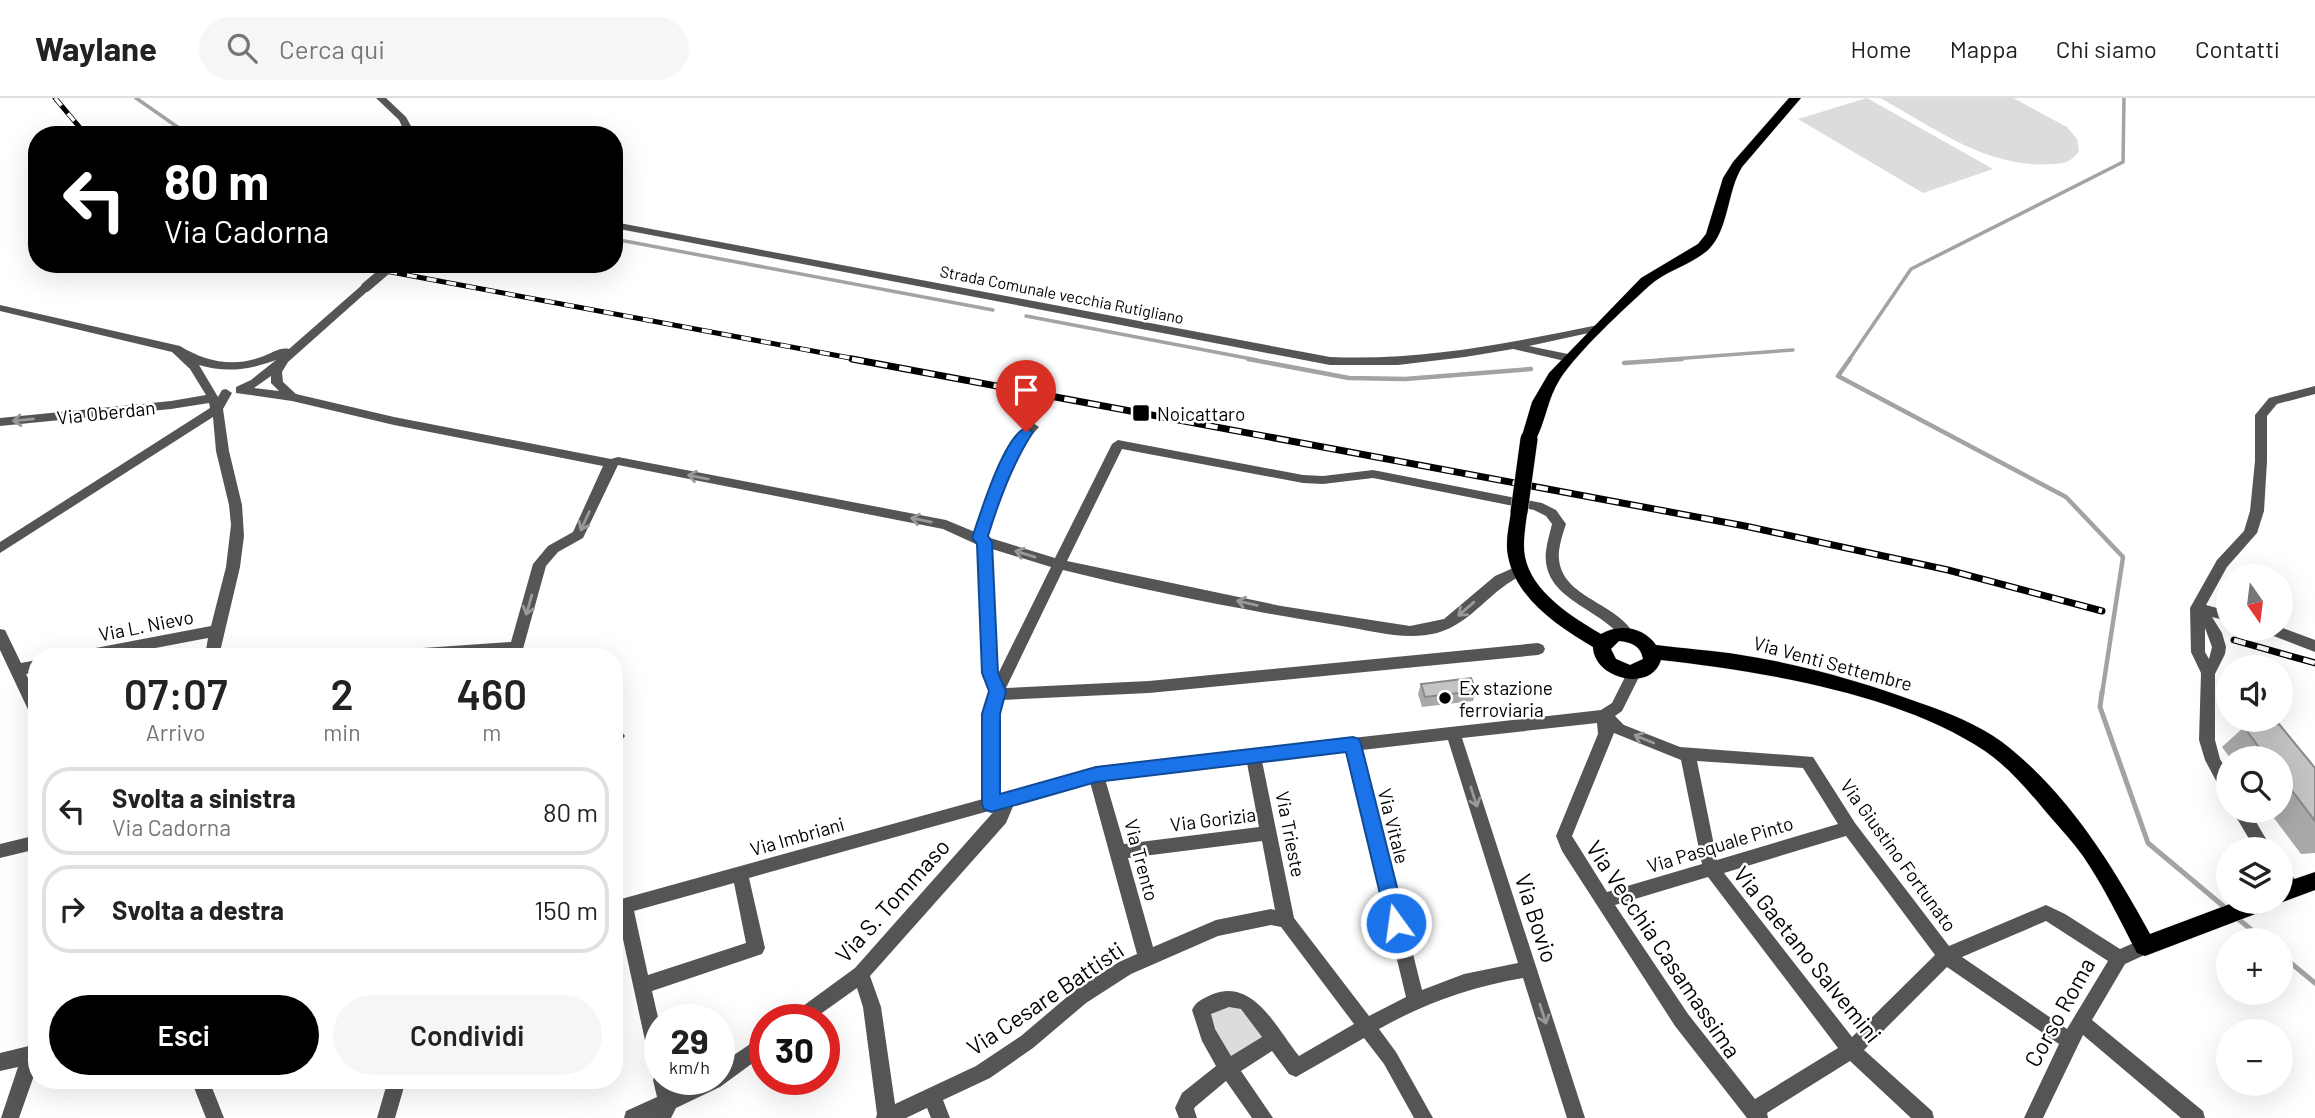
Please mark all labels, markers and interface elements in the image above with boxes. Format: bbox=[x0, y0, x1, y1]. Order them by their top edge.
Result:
search box bbox=[199, 17, 689, 80]
text: Waylane bbox=[35, 28, 157, 68]
icon: search bbox=[223, 29, 261, 67]
text: Cerca qui bbox=[279, 33, 385, 64]
text: Home bbox=[1850, 34, 1912, 63]
text: Mappa bbox=[1950, 34, 2018, 63]
text: Chi siamo bbox=[2056, 34, 2157, 63]
text: Contatti bbox=[2195, 34, 2280, 63]
text: 80 m bbox=[164, 151, 269, 210]
icon: left bbox=[49, 154, 140, 245]
text: Via Cadorna bbox=[164, 211, 329, 249]
street label: Strada Comunale vecchia Rutigliano bbox=[938, 261, 1186, 327]
pin bbox=[996, 360, 1056, 432]
icon: arrive bbox=[1007, 371, 1045, 409]
street label: Via Oberdan bbox=[56, 395, 156, 429]
place label: Noicattaro bbox=[1157, 402, 1245, 425]
marker: Noicattaro bbox=[1131, 403, 1151, 423]
one-way arrow bbox=[12, 414, 35, 427]
one-way arrow bbox=[687, 469, 710, 483]
one-way arrow bbox=[577, 510, 591, 531]
one-way arrow bbox=[910, 512, 933, 526]
one-way arrow bbox=[1014, 547, 1036, 560]
north arrow bbox=[2216, 564, 2292, 640]
map controls bbox=[2216, 564, 2293, 1096]
one-way arrow bbox=[521, 594, 534, 616]
one-way arrow bbox=[1236, 596, 1259, 609]
one-way arrow bbox=[1458, 601, 1476, 617]
street label: Via L. Nievo bbox=[97, 605, 195, 645]
street label: Via Venti Settembre bbox=[1751, 631, 1915, 695]
button: sound bbox=[2216, 655, 2293, 732]
text: 07:07 bbox=[124, 668, 227, 718]
text: 2 bbox=[330, 668, 354, 718]
text: 460 bbox=[456, 668, 527, 718]
place label: Ex stazione ferroviaria bbox=[1459, 676, 1553, 721]
marker: Ex stazione ferroviaria bbox=[1437, 690, 1453, 706]
text: Arrivo bbox=[146, 718, 205, 746]
text: min bbox=[323, 718, 361, 746]
text: m bbox=[482, 718, 501, 746]
one-way arrow bbox=[1634, 732, 1655, 745]
button: search bbox=[2216, 746, 2293, 823]
street label: Via Giustino Fortunato bbox=[1836, 774, 1962, 936]
text: Svolta a sinistra bbox=[112, 782, 296, 813]
street label: Via Vitale bbox=[1374, 786, 1414, 866]
one-way arrow bbox=[1468, 786, 1481, 808]
street label: Via Trieste bbox=[1271, 789, 1311, 879]
icon: left bbox=[53, 792, 91, 830]
text: 80 m bbox=[543, 796, 598, 827]
street label: Via Gorizia bbox=[1169, 802, 1257, 836]
street label: Via Pasquale Pinto bbox=[1644, 811, 1796, 877]
street label: Via Imbriani bbox=[747, 812, 847, 860]
text: Via Cadorna bbox=[112, 813, 231, 841]
street label: Via Trento bbox=[1120, 817, 1164, 903]
street label: Via S. Tommaso bbox=[829, 832, 955, 968]
street label: Via Vecchia Casamassima bbox=[1581, 835, 1747, 1063]
button: layers bbox=[2216, 837, 2293, 914]
street label: Via Gaetano Salvemini bbox=[1728, 860, 1888, 1048]
street label: Via Bovio bbox=[1510, 870, 1564, 966]
position arrow bbox=[1359, 886, 1433, 960]
icon: right bbox=[53, 890, 91, 928]
text: Svolta a destra bbox=[112, 894, 284, 925]
text: 150 m bbox=[534, 894, 598, 925]
button: + bbox=[2216, 928, 2293, 1005]
street label: Via Cesare Battisti bbox=[961, 935, 1129, 1061]
street label: Corso Roma bbox=[2018, 953, 2100, 1071]
button: Esci bbox=[49, 995, 319, 1075]
button: Condividi bbox=[333, 995, 602, 1075]
one-way arrow bbox=[1538, 1003, 1551, 1025]
speed limit sign: 30 bbox=[749, 1004, 840, 1095]
text: 29 bbox=[670, 1019, 709, 1061]
button: − bbox=[2216, 1019, 2293, 1096]
text: km/h bbox=[669, 1056, 710, 1078]

